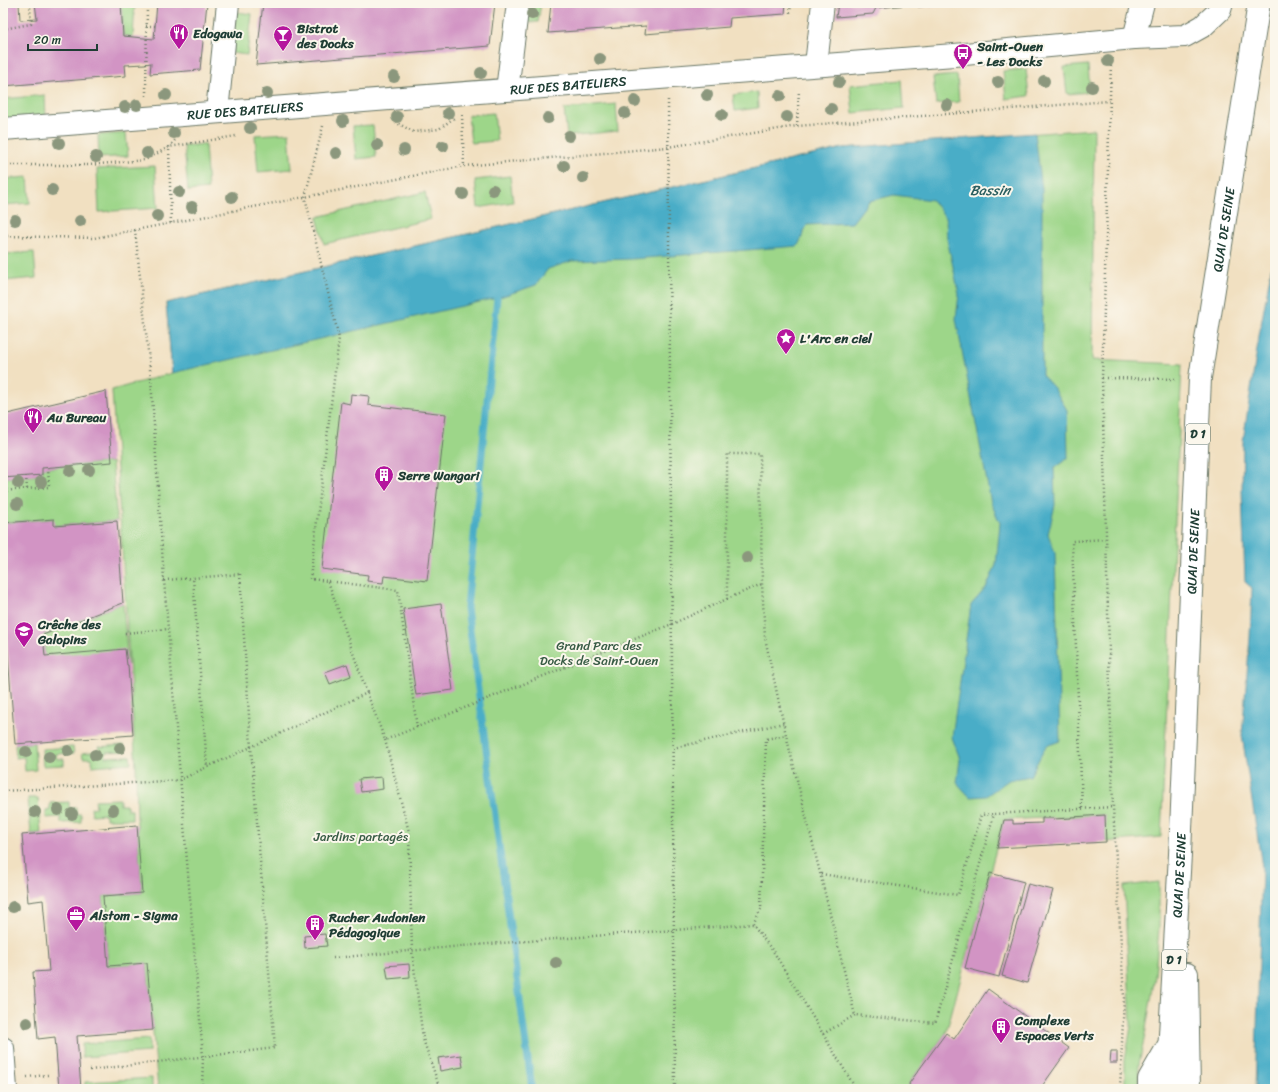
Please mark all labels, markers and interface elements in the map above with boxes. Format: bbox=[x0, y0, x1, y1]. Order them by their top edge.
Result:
place label: Bistrot des Docks bbox=[297, 17, 355, 55]
restaurant icon: Edogawa bbox=[168, 22, 190, 50]
place label: Edogawa bbox=[193, 22, 243, 45]
bar icon: Bistrot des Docks bbox=[272, 24, 294, 52]
scale bar bbox=[28, 26, 97, 52]
text: 20 m bbox=[34, 29, 61, 51]
place label: Saint-Ouen - Les Docks bbox=[976, 35, 1044, 73]
bus stop icon: Saint-Ouen - Les Docks bbox=[952, 42, 974, 70]
street label: RUE DES BATELIERS bbox=[509, 70, 627, 102]
street label: RUE DES BATELIERS bbox=[186, 95, 304, 127]
water label: Bassin bbox=[970, 178, 1011, 203]
street label: QUAI DE SEINE bbox=[1206, 185, 1242, 273]
place icon: L'Arc en ciel bbox=[775, 327, 797, 355]
place label: L'Arc en ciel bbox=[800, 327, 873, 350]
restaurant icon: Au Bureau bbox=[22, 406, 44, 434]
place label: Au Bureau bbox=[46, 406, 107, 429]
road number: D 1 bbox=[1186, 424, 1210, 444]
building icon: Serre Wangari bbox=[373, 464, 395, 492]
place label: Serre Wangari bbox=[397, 464, 481, 487]
street label: QUAI DE SEINE bbox=[1180, 508, 1207, 595]
place label: Crêche des Galopins bbox=[37, 613, 102, 651]
school or university icon: Crêche des Galopins bbox=[13, 620, 35, 648]
park label: Grand Parc des Docks de Saint-Ouen bbox=[540, 634, 658, 672]
park label: Jardins partagés bbox=[313, 825, 409, 848]
street label: QUAI DE SEINE bbox=[1165, 832, 1193, 918]
office icon: Alstom - Sigma bbox=[65, 904, 87, 932]
place label: Alstom - Sigma bbox=[89, 904, 178, 927]
place label: Rucher Audonien Pédagogique bbox=[328, 906, 426, 944]
building icon: Rucher Audonien Pédagogique bbox=[304, 913, 326, 941]
road number: D 1 bbox=[1162, 950, 1186, 970]
place label: Complexe Espaces Verts bbox=[1014, 1009, 1095, 1047]
building icon: Complexe Espaces Verts bbox=[990, 1016, 1012, 1044]

